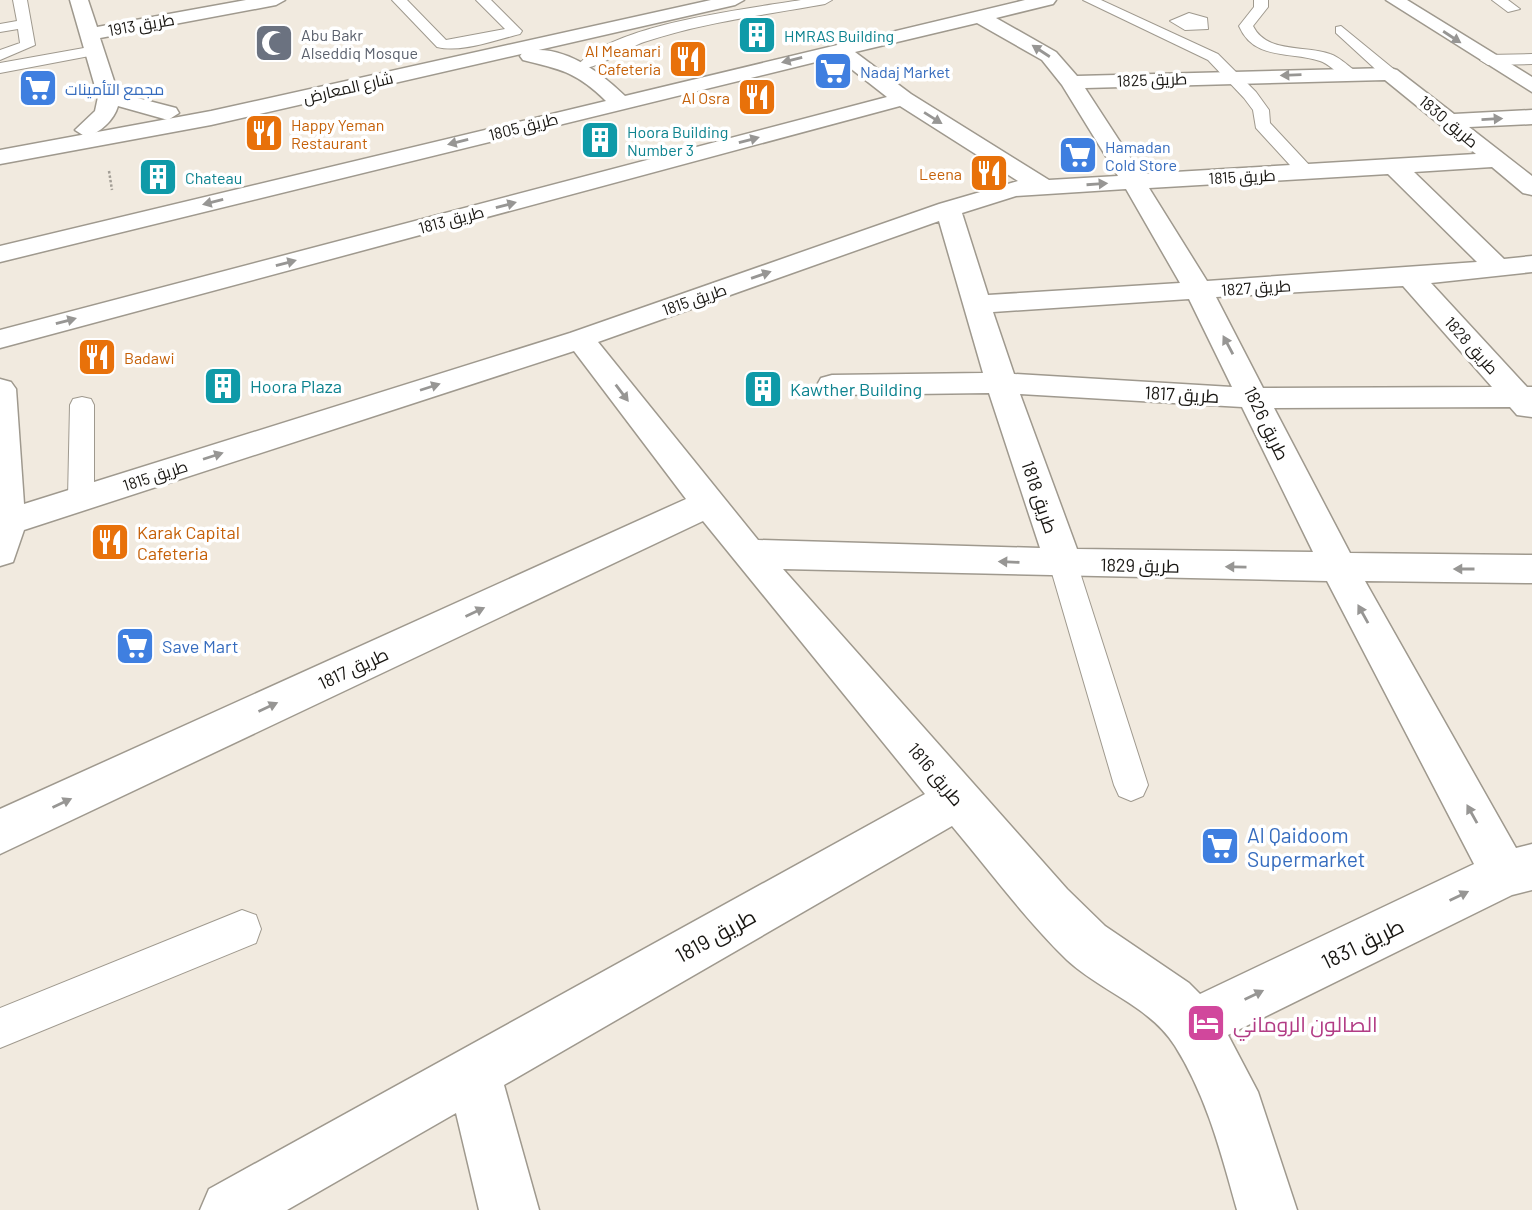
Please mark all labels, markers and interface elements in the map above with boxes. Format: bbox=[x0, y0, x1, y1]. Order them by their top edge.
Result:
street label: طريق 1913 bbox=[106, 9, 176, 41]
building icon: HMRAS Building bbox=[736, 14, 778, 56]
mosque icon: Abu Bakr Alseddiq Mosque bbox=[253, 22, 295, 64]
place label: Abu Bakr Alseddiq Mosque bbox=[301, 25, 418, 62]
place label: HMRAS Building bbox=[784, 26, 894, 45]
one-way arrow bbox=[1443, 31, 1462, 44]
restaurant icon: Al Meamari Cafeteria bbox=[667, 38, 709, 80]
place label: Al Meamari Cafeteria bbox=[585, 41, 661, 78]
one-way arrow bbox=[1031, 45, 1050, 58]
supermarket icon: Nadaj Market bbox=[812, 50, 854, 92]
one-way arrow bbox=[781, 55, 803, 66]
place label: Nadaj Market bbox=[860, 62, 950, 81]
supermarket icon: مجمع التأمينات bbox=[17, 67, 59, 109]
street label: شارع المعارض bbox=[301, 67, 396, 110]
street label: طريق 1825 bbox=[1116, 68, 1188, 92]
one-way arrow bbox=[1280, 69, 1302, 80]
restaurant icon: Al Osra bbox=[736, 76, 778, 118]
place label: مجمع التأمينات bbox=[65, 79, 164, 101]
place label: Al Osra bbox=[682, 88, 730, 107]
street label: طريق 1830 bbox=[1414, 91, 1482, 153]
street label: طريق 1805 bbox=[486, 108, 560, 146]
one-way arrow bbox=[923, 111, 942, 124]
restaurant icon: Happy Yeman Restaurant bbox=[243, 112, 285, 154]
one-way arrow bbox=[1481, 113, 1503, 124]
place label: Happy Yeman Restaurant bbox=[291, 115, 384, 152]
building icon: Hoora Building Number 3 bbox=[579, 119, 621, 161]
place label: Hoora Building Number 3 bbox=[627, 122, 728, 159]
one-way arrow bbox=[738, 134, 760, 145]
supermarket icon: Hamadan Cold Store bbox=[1057, 134, 1099, 176]
one-way arrow bbox=[447, 137, 469, 148]
place label: Hamadan Cold Store bbox=[1105, 137, 1177, 174]
restaurant icon: Leena bbox=[968, 152, 1010, 194]
building icon: Chateau bbox=[137, 156, 179, 198]
place label: Leena bbox=[919, 164, 962, 183]
street label: طريق 1815 bbox=[1208, 165, 1276, 189]
place label: Chateau bbox=[185, 168, 242, 187]
one-way arrow bbox=[1086, 178, 1108, 189]
one-way arrow bbox=[202, 196, 224, 207]
one-way arrow bbox=[495, 199, 517, 210]
street label: طريق 1813 bbox=[416, 201, 486, 239]
one-way arrow bbox=[275, 257, 297, 268]
one-way arrow bbox=[751, 269, 772, 280]
street label: طريق 1827 bbox=[1220, 275, 1292, 301]
street label: طريق 1815 bbox=[659, 279, 729, 321]
street label: طريق 1828 bbox=[1440, 312, 1503, 379]
one-way arrow bbox=[56, 316, 77, 326]
one-way arrow bbox=[1222, 335, 1234, 355]
restaurant icon: Badawi bbox=[76, 336, 118, 378]
place label: Badawi bbox=[124, 348, 175, 367]
building icon: Hoora Plaza bbox=[202, 365, 244, 407]
building icon: Kawther Building bbox=[742, 368, 784, 410]
place label: Hoora Plaza bbox=[250, 375, 342, 397]
place label: Kawther Building bbox=[790, 378, 922, 400]
one-way arrow bbox=[420, 381, 441, 392]
street label: طريق 1817 bbox=[1144, 381, 1220, 409]
street label: طريق 1826 bbox=[1238, 383, 1294, 464]
one-way arrow bbox=[615, 384, 629, 402]
one-way arrow bbox=[203, 450, 224, 461]
street label: طريق 1815 bbox=[120, 456, 190, 496]
street label: طريق 1818 bbox=[1015, 458, 1063, 537]
restaurant icon: Karak Capital Cafeteria bbox=[89, 521, 131, 563]
place label: Karak Capital Cafeteria bbox=[137, 521, 240, 564]
street label: طريق 1829 bbox=[1100, 553, 1180, 579]
one-way arrow bbox=[998, 556, 1020, 567]
one-way arrow bbox=[1225, 561, 1247, 572]
one-way arrow bbox=[1453, 563, 1475, 575]
one-way arrow bbox=[1358, 604, 1369, 624]
one-way arrow bbox=[465, 606, 485, 617]
supermarket icon: Save Mart bbox=[114, 625, 156, 667]
place label: Save Mart bbox=[162, 635, 238, 657]
street label: طريق 1817 bbox=[314, 642, 392, 696]
one-way arrow bbox=[258, 701, 278, 713]
street label: طريق 1816 bbox=[902, 738, 969, 811]
one-way arrow bbox=[52, 797, 72, 809]
one-way arrow bbox=[1466, 804, 1478, 824]
place label: Al Qaidoom Supermarket bbox=[1247, 822, 1365, 871]
supermarket icon: Al Qaidoom Supermarket bbox=[1199, 825, 1241, 867]
one-way arrow bbox=[1449, 890, 1469, 902]
street label: طريق 1819 bbox=[670, 903, 761, 969]
street label: طريق 1831 bbox=[1317, 912, 1408, 975]
one-way arrow bbox=[1244, 990, 1265, 1001]
hotel icon: الصالون الروماني bbox=[1185, 1002, 1227, 1044]
place label: الصالون الروماني bbox=[1233, 1011, 1378, 1041]

